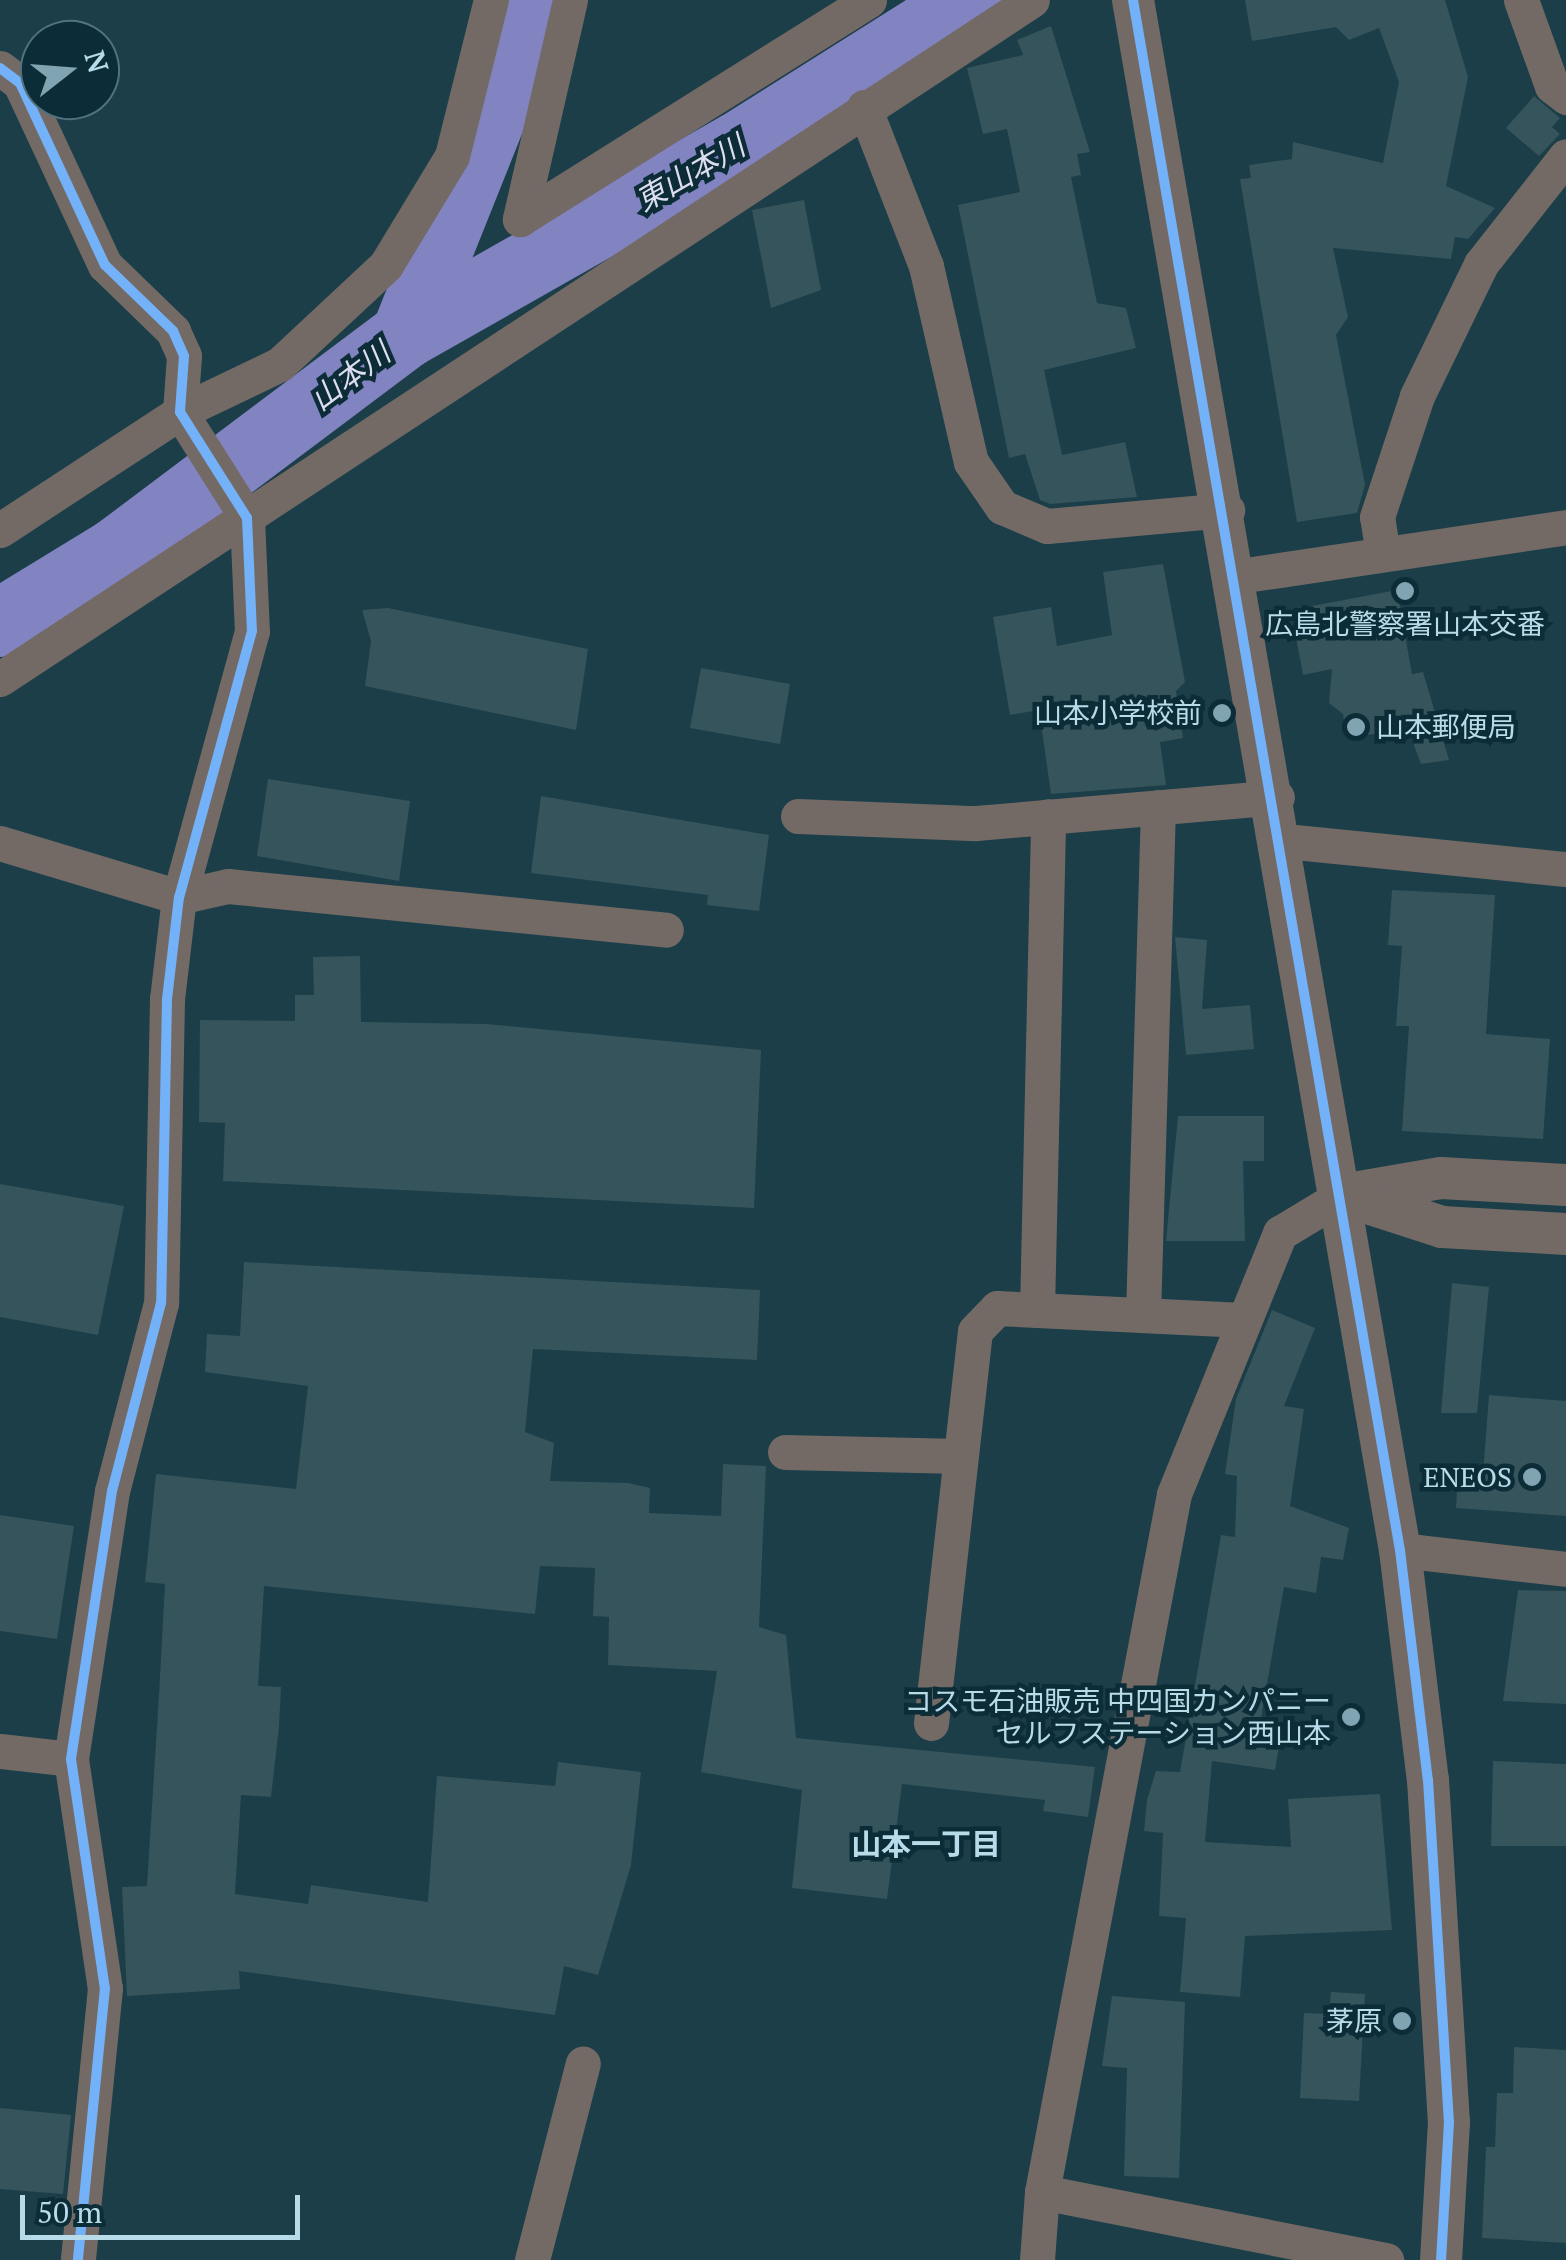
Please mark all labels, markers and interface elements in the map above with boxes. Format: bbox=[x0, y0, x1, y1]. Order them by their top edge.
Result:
north arrow bbox=[20, 20, 120, 120]
text: N bbox=[76, 46, 118, 77]
water label: 東山本川 bbox=[629, 127, 751, 219]
water label: 山本川 bbox=[303, 335, 397, 417]
marker: 広島北警察署山本交番 bbox=[1394, 580, 1416, 602]
place label: 広島北警察署山本交番 bbox=[1265, 607, 1545, 641]
place label: 山本小学校前 bbox=[1034, 696, 1202, 730]
marker: 山本小学校前 bbox=[1211, 702, 1233, 724]
place label: 山本郵便局 bbox=[1376, 710, 1516, 744]
marker: 山本郵便局 bbox=[1345, 716, 1367, 738]
place label: ENEOS bbox=[1423, 1460, 1512, 1494]
marker: ENEOS bbox=[1521, 1466, 1543, 1488]
place label: コスモ石油販売 中四国カンパニー セルフステーション西山本 bbox=[904, 1684, 1331, 1750]
marker: コスモ石油販売 中四国カンパニー セルフステーション西山本 bbox=[1340, 1706, 1362, 1728]
district label: 山本一丁目 bbox=[851, 1826, 1001, 1862]
place label: 茅原 bbox=[1326, 2004, 1382, 2038]
marker: 茅原 bbox=[1391, 2010, 1413, 2032]
scale bar bbox=[25, 2175, 305, 2237]
text: 50 m bbox=[37, 2192, 102, 2232]

